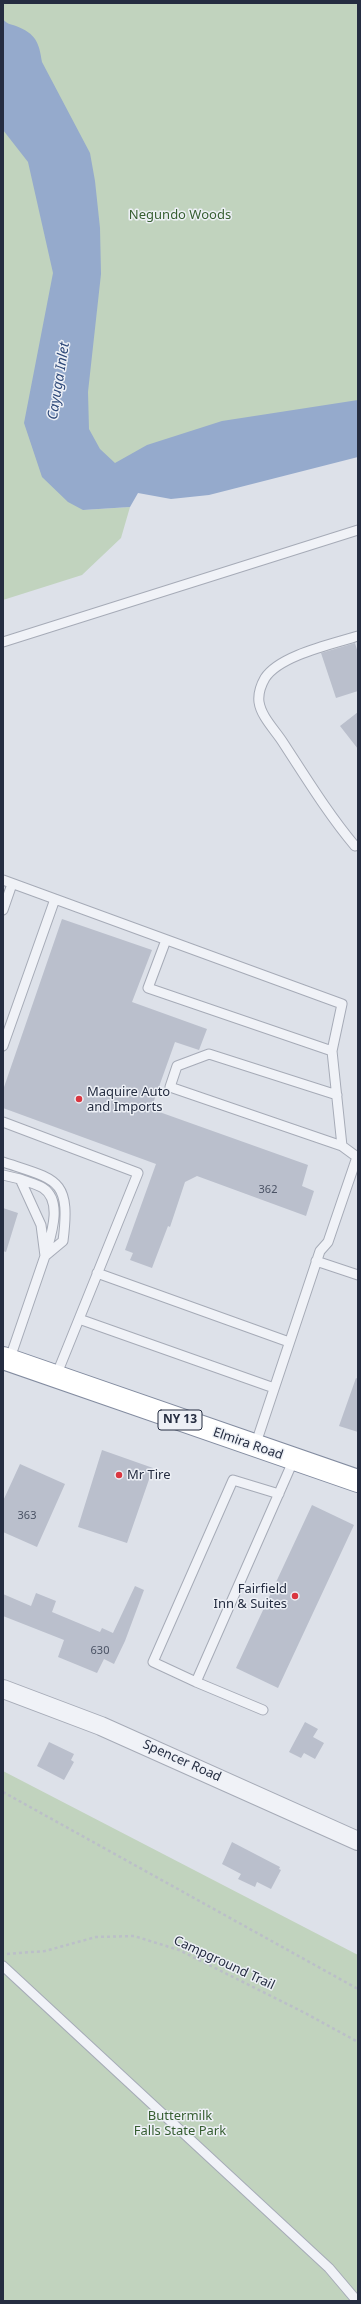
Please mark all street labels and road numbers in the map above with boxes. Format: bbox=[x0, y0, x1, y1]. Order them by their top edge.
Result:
road number: NY 13 bbox=[158, 1410, 202, 1430]
street label: Elmira Road bbox=[211, 1425, 285, 1463]
street label: Spencer Road bbox=[140, 1737, 224, 1785]
street label: Campground Trail bbox=[171, 1933, 277, 1993]

